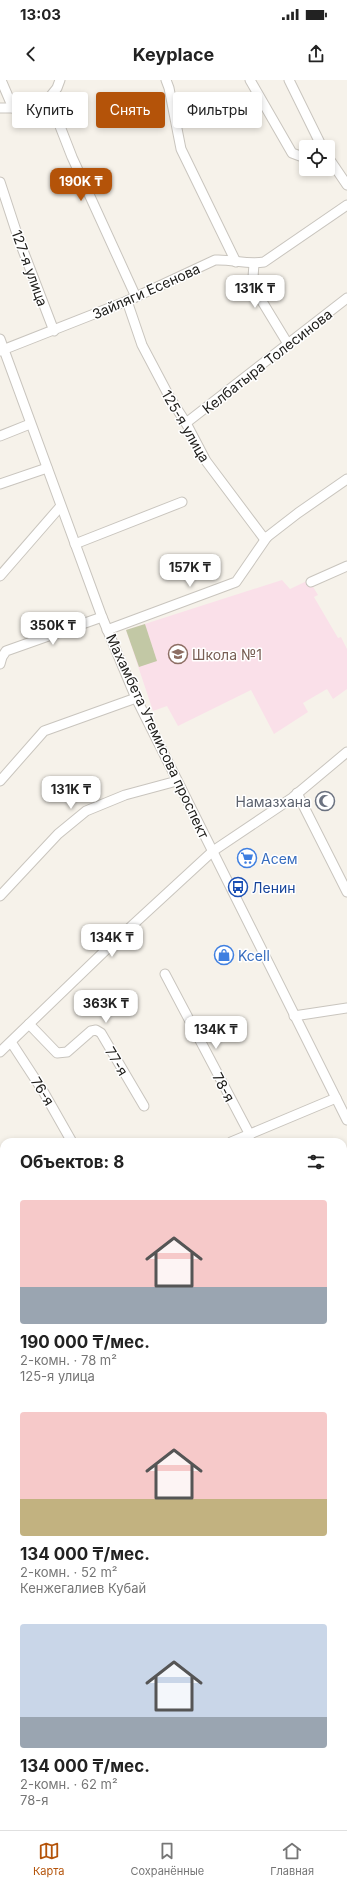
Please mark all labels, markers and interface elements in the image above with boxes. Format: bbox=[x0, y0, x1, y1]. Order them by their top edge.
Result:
text: 13:03 bbox=[20, 5, 61, 24]
icon: back bbox=[20, 43, 42, 65]
icon: share bbox=[305, 43, 327, 65]
text: Keyplace bbox=[133, 44, 214, 65]
chip: Купить bbox=[12, 92, 88, 128]
chip: Снять bbox=[96, 92, 165, 128]
chip: Фильтры bbox=[173, 92, 262, 128]
map controls bbox=[299, 140, 335, 176]
button: locate bbox=[299, 140, 335, 176]
pin: 190K ₸ bbox=[48, 168, 114, 202]
text: 190K ₸ bbox=[59, 173, 103, 189]
street label: 127-я улица bbox=[8, 227, 52, 309]
street label: Зайляги Есенова bbox=[89, 260, 203, 322]
pin: 131K ₸ bbox=[222, 275, 288, 309]
text: 131K ₸ bbox=[235, 280, 275, 296]
street label: Келбатыра Толесинова bbox=[199, 305, 335, 417]
street label: 125-я улица bbox=[158, 387, 214, 465]
pin: 157K ₸ bbox=[157, 554, 223, 588]
text: 157K ₸ bbox=[169, 559, 211, 575]
pin: 350K ₸ bbox=[20, 612, 86, 646]
text: 350K ₸ bbox=[30, 617, 76, 633]
street label: Махамбета Утемисова проспект bbox=[103, 631, 213, 841]
school or university icon: Школа №1 bbox=[167, 643, 189, 665]
place label: Школа №1 bbox=[192, 646, 262, 663]
pin: 131K ₸ bbox=[38, 776, 104, 810]
text: 131K ₸ bbox=[51, 781, 91, 797]
mosque icon: Намазхана bbox=[314, 790, 336, 812]
place label: Намазхана bbox=[236, 793, 311, 810]
supermarket icon: Асем bbox=[236, 847, 258, 869]
place label: Асем bbox=[261, 850, 298, 867]
bus stop icon: Ленин bbox=[227, 876, 249, 898]
place label: Ленин bbox=[252, 879, 295, 896]
pin: 134K ₸ bbox=[79, 924, 145, 958]
text: 134K ₸ bbox=[90, 929, 134, 945]
shop icon: Kcell bbox=[213, 944, 235, 966]
place label: Kcell bbox=[238, 947, 270, 964]
pin: 363K ₸ bbox=[73, 990, 139, 1024]
text: 363K ₸ bbox=[83, 995, 129, 1011]
pin: 134K ₸ bbox=[183, 1016, 249, 1050]
text: 134K ₸ bbox=[194, 1021, 238, 1037]
street label: 77-я bbox=[102, 1044, 132, 1078]
street label: 78-я bbox=[209, 1070, 239, 1104]
street label: 76-я bbox=[28, 1074, 58, 1108]
icon: filters bbox=[305, 1151, 327, 1173]
text: Объектов: 8 bbox=[20, 1152, 124, 1172]
icon: home bbox=[138, 1226, 210, 1298]
text: 190 000 ₸/мес. bbox=[20, 1332, 150, 1352]
text: 2-комн. · 78 m² bbox=[20, 1352, 117, 1368]
text: 125-я улица bbox=[20, 1368, 95, 1384]
icon: home bbox=[138, 1438, 210, 1510]
text: 134 000 ₸/мес. bbox=[20, 1544, 150, 1564]
text: 2-комн. · 52 m² bbox=[20, 1564, 118, 1580]
text: Кенжегалиев Кубай bbox=[20, 1580, 146, 1596]
icon: home bbox=[138, 1650, 210, 1722]
text: 134 000 ₸/мес. bbox=[20, 1756, 150, 1776]
text: 2-комн. · 62 m² bbox=[20, 1776, 118, 1792]
text: 78-я bbox=[20, 1792, 48, 1808]
tab: Карта bbox=[33, 1840, 65, 1878]
tab: Сохранённые bbox=[130, 1840, 204, 1878]
tab: Главная bbox=[270, 1840, 314, 1878]

